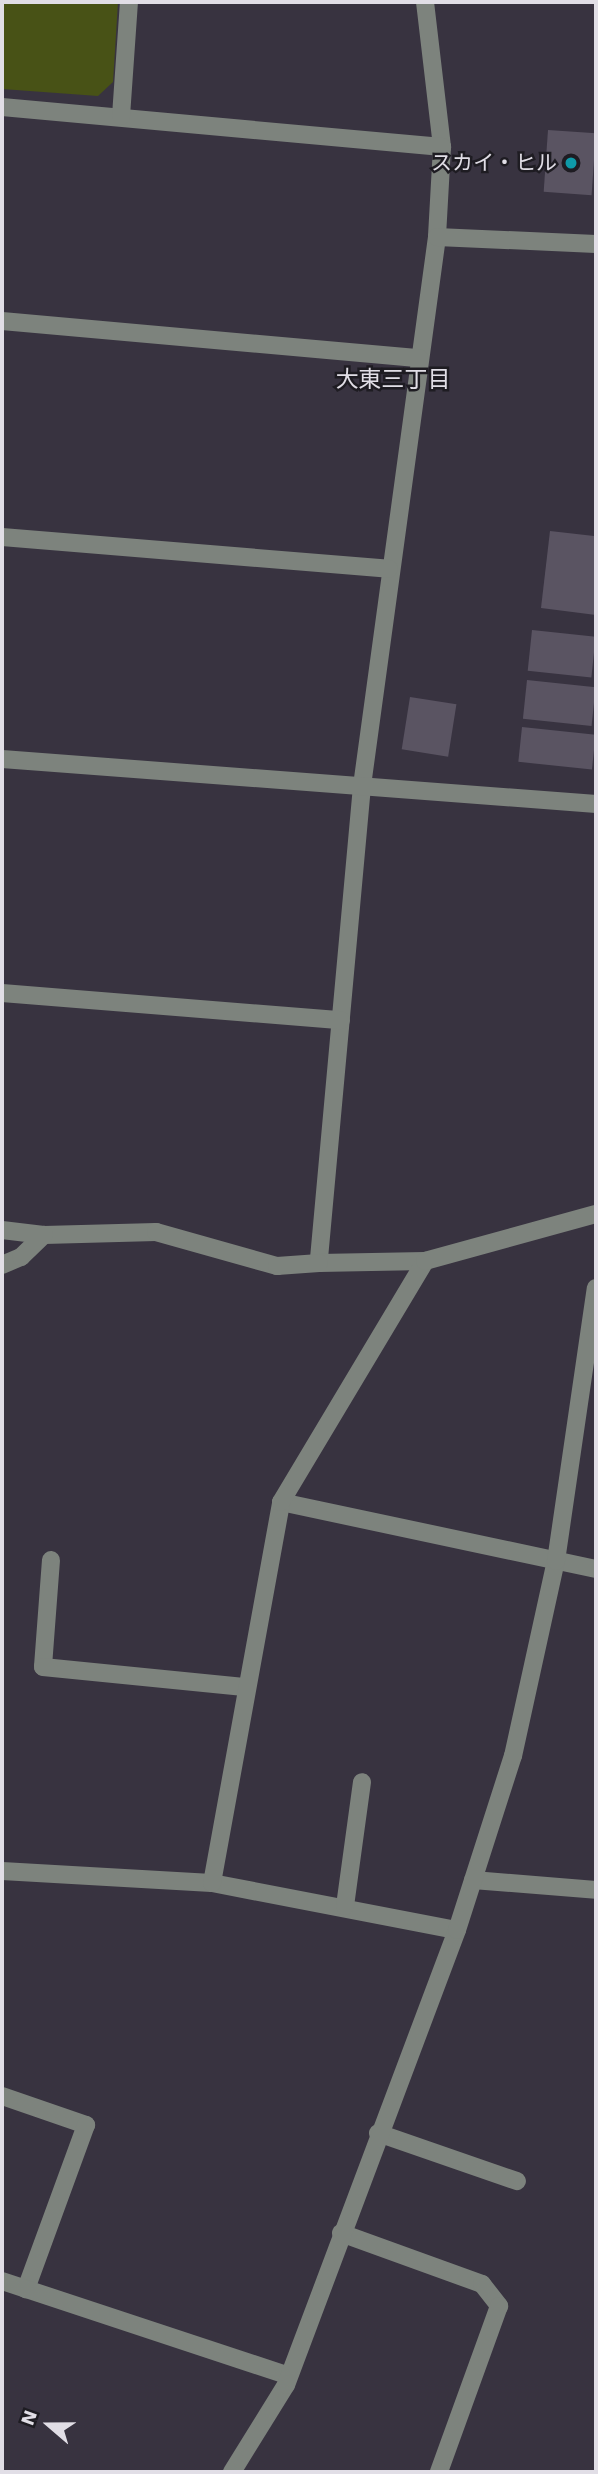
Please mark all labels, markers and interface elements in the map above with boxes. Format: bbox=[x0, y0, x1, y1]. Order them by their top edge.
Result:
place label: スカイ・ヒル bbox=[431, 150, 557, 176]
marker: スカイ・ヒル bbox=[563, 155, 579, 171]
district label: 大東三丁目 bbox=[336, 366, 450, 394]
north arrow bbox=[14, 2390, 84, 2460]
text: N bbox=[16, 2407, 42, 2428]

